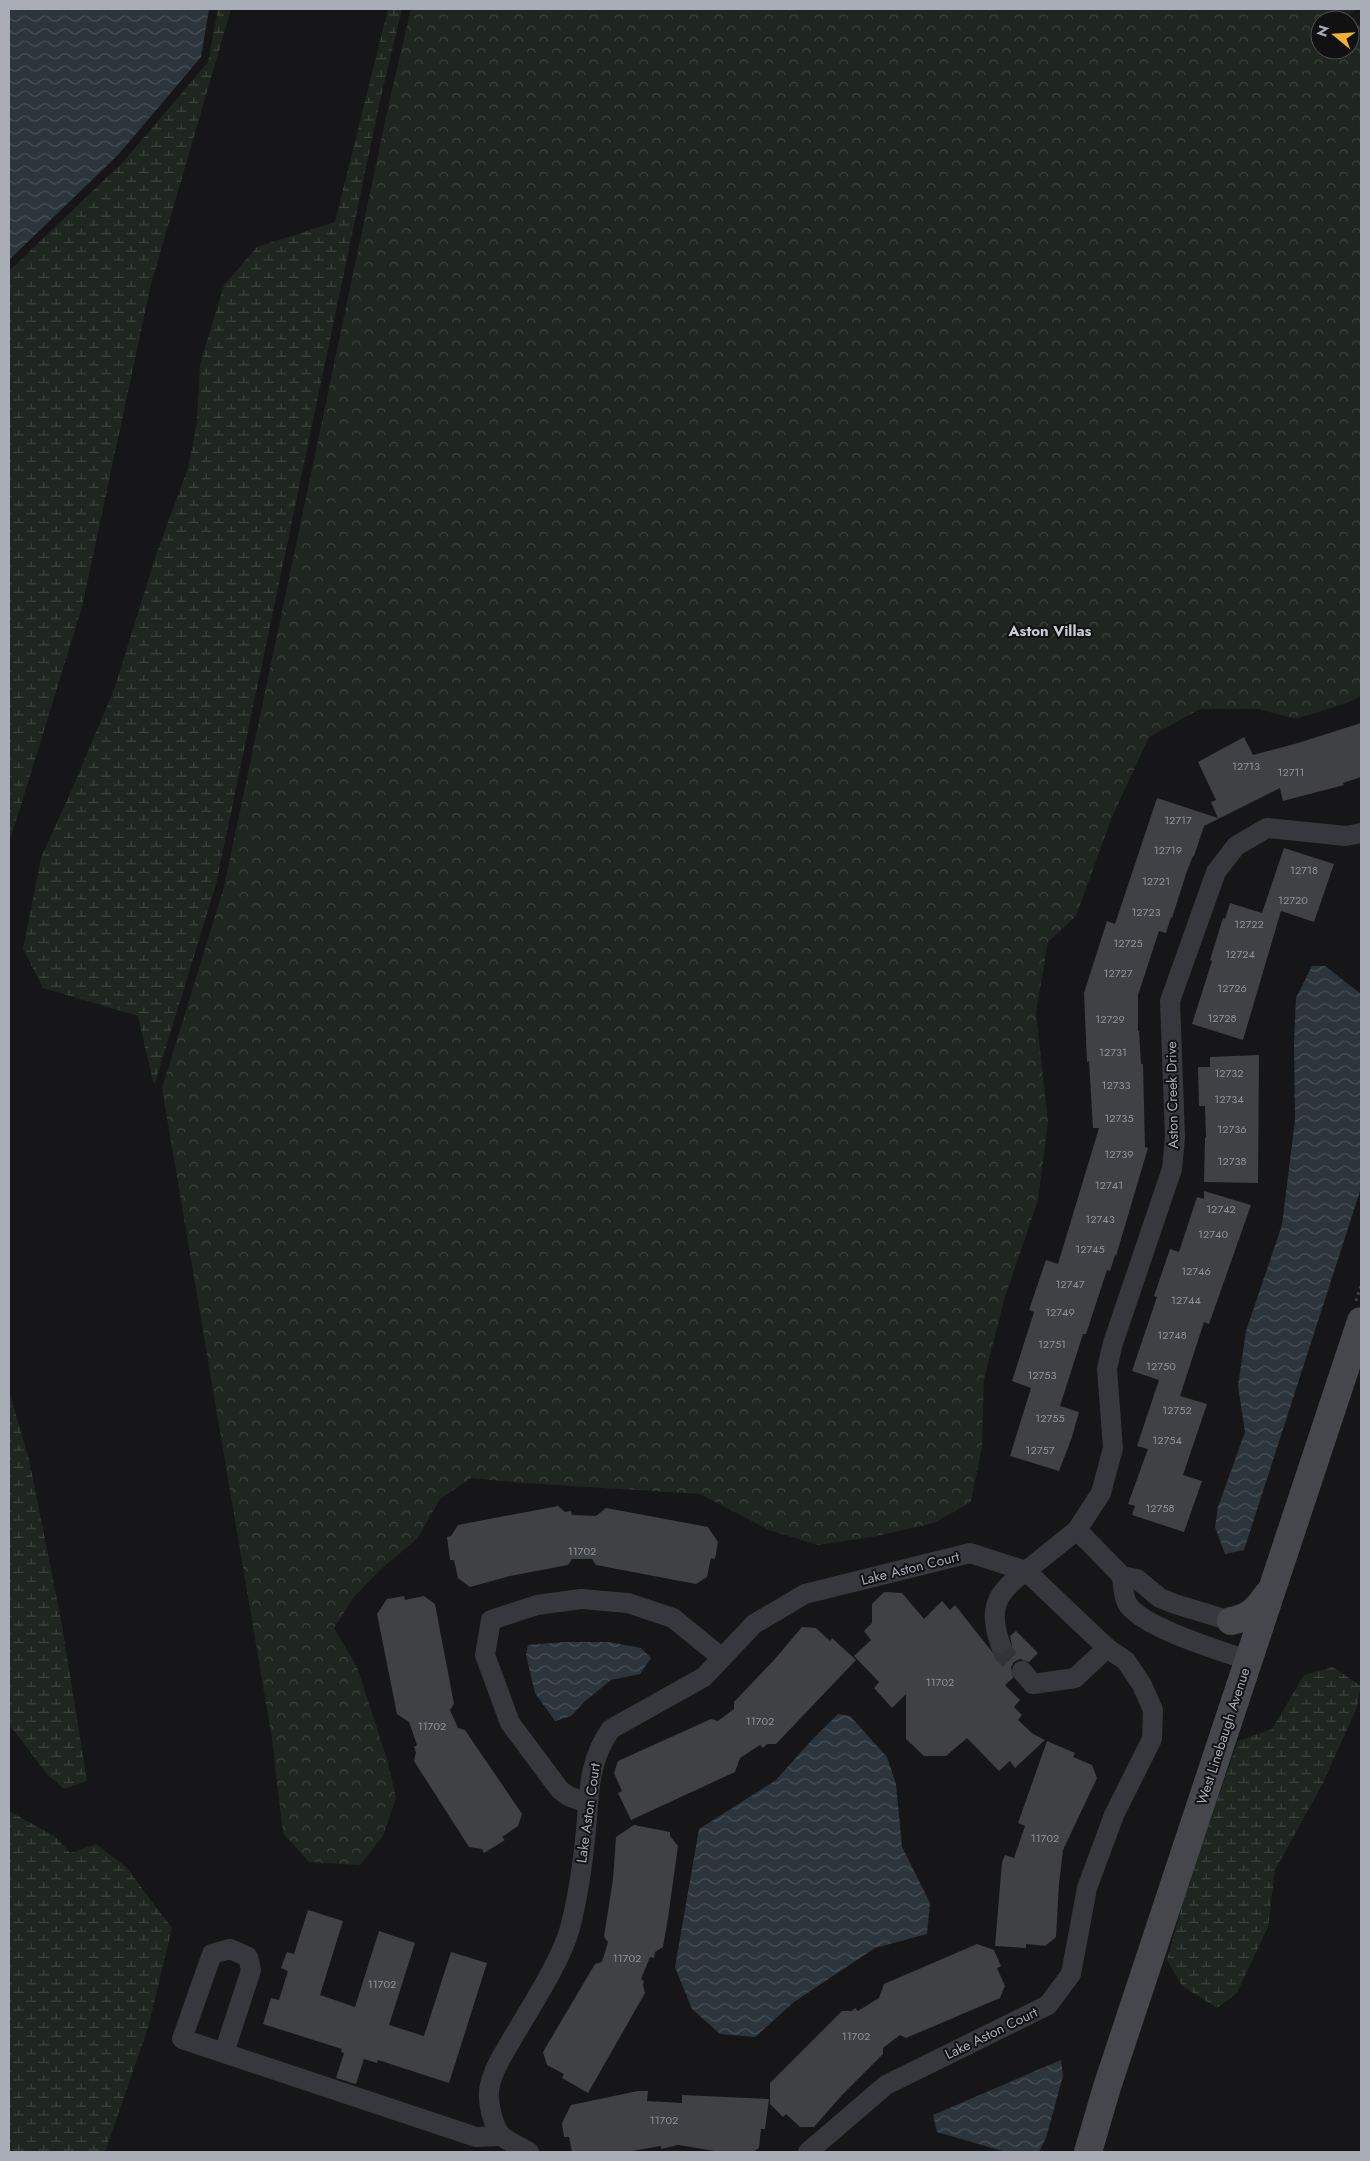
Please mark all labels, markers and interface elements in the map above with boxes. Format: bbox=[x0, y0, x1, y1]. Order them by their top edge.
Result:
north arrow bbox=[1310, 10, 1360, 60]
text: N bbox=[1311, 23, 1334, 39]
district label: Aston Villas bbox=[1008, 620, 1092, 642]
house number: 12713 bbox=[1232, 758, 1260, 774]
house number: 12711 bbox=[1278, 764, 1304, 780]
house number: 12717 bbox=[1164, 812, 1192, 828]
house number: 12719 bbox=[1154, 842, 1182, 858]
house number: 12718 bbox=[1290, 862, 1318, 878]
house number: 12721 bbox=[1142, 873, 1170, 889]
house number: 12720 bbox=[1278, 892, 1308, 908]
house number: 12723 bbox=[1131, 904, 1161, 920]
house number: 12722 bbox=[1234, 916, 1264, 932]
house number: 12725 bbox=[1113, 935, 1143, 951]
house number: 12724 bbox=[1225, 946, 1255, 962]
house number: 12727 bbox=[1103, 965, 1133, 981]
house number: 12726 bbox=[1217, 980, 1247, 996]
house number: 12728 bbox=[1207, 1010, 1237, 1026]
house number: 12729 bbox=[1095, 1011, 1125, 1027]
street label: Aston Creek Drive bbox=[1161, 1041, 1183, 1149]
house number: 12731 bbox=[1099, 1044, 1127, 1060]
house number: 12732 bbox=[1214, 1065, 1244, 1081]
house number: 12733 bbox=[1102, 1077, 1131, 1093]
house number: 12734 bbox=[1214, 1091, 1244, 1107]
house number: 12735 bbox=[1104, 1110, 1134, 1126]
house number: 12736 bbox=[1217, 1121, 1247, 1137]
house number: 12739 bbox=[1104, 1146, 1134, 1162]
house number: 12738 bbox=[1218, 1153, 1247, 1169]
house number: 12741 bbox=[1095, 1177, 1123, 1193]
house number: 12742 bbox=[1206, 1201, 1236, 1217]
house number: 12743 bbox=[1085, 1211, 1115, 1227]
house number: 12740 bbox=[1198, 1226, 1228, 1242]
house number: 12745 bbox=[1075, 1241, 1105, 1257]
house number: 12746 bbox=[1181, 1263, 1211, 1279]
house number: 12747 bbox=[1055, 1276, 1085, 1292]
house number: 12744 bbox=[1171, 1292, 1201, 1308]
house number: 12749 bbox=[1045, 1304, 1075, 1320]
house number: 12748 bbox=[1157, 1327, 1187, 1343]
house number: 12751 bbox=[1038, 1336, 1066, 1352]
house number: 12750 bbox=[1146, 1358, 1176, 1374]
house number: 12753 bbox=[1027, 1367, 1057, 1383]
house number: 12752 bbox=[1162, 1402, 1192, 1418]
house number: 12755 bbox=[1035, 1410, 1065, 1426]
house number: 12754 bbox=[1152, 1432, 1182, 1448]
house number: 12757 bbox=[1026, 1442, 1055, 1458]
house number: 12758 bbox=[1145, 1500, 1175, 1516]
house number: 11702 bbox=[568, 1543, 596, 1559]
street label: Lake Aston Court bbox=[859, 1546, 962, 1590]
street label: West Linebaugh Avenue bbox=[1191, 1665, 1255, 1807]
house number: 11702 bbox=[926, 1674, 954, 1690]
house number: 11702 bbox=[746, 1713, 774, 1729]
house number: 11702 bbox=[418, 1718, 446, 1734]
street label: Lake Aston Court bbox=[571, 1761, 605, 1864]
house number: 11702 bbox=[1031, 1830, 1059, 1846]
house number: 11702 bbox=[613, 1950, 641, 1966]
house number: 11702 bbox=[368, 1976, 396, 1992]
street label: Lake Aston Court bbox=[941, 2002, 1041, 2064]
house number: 11702 bbox=[842, 2028, 870, 2044]
house number: 11702 bbox=[650, 2112, 678, 2128]

